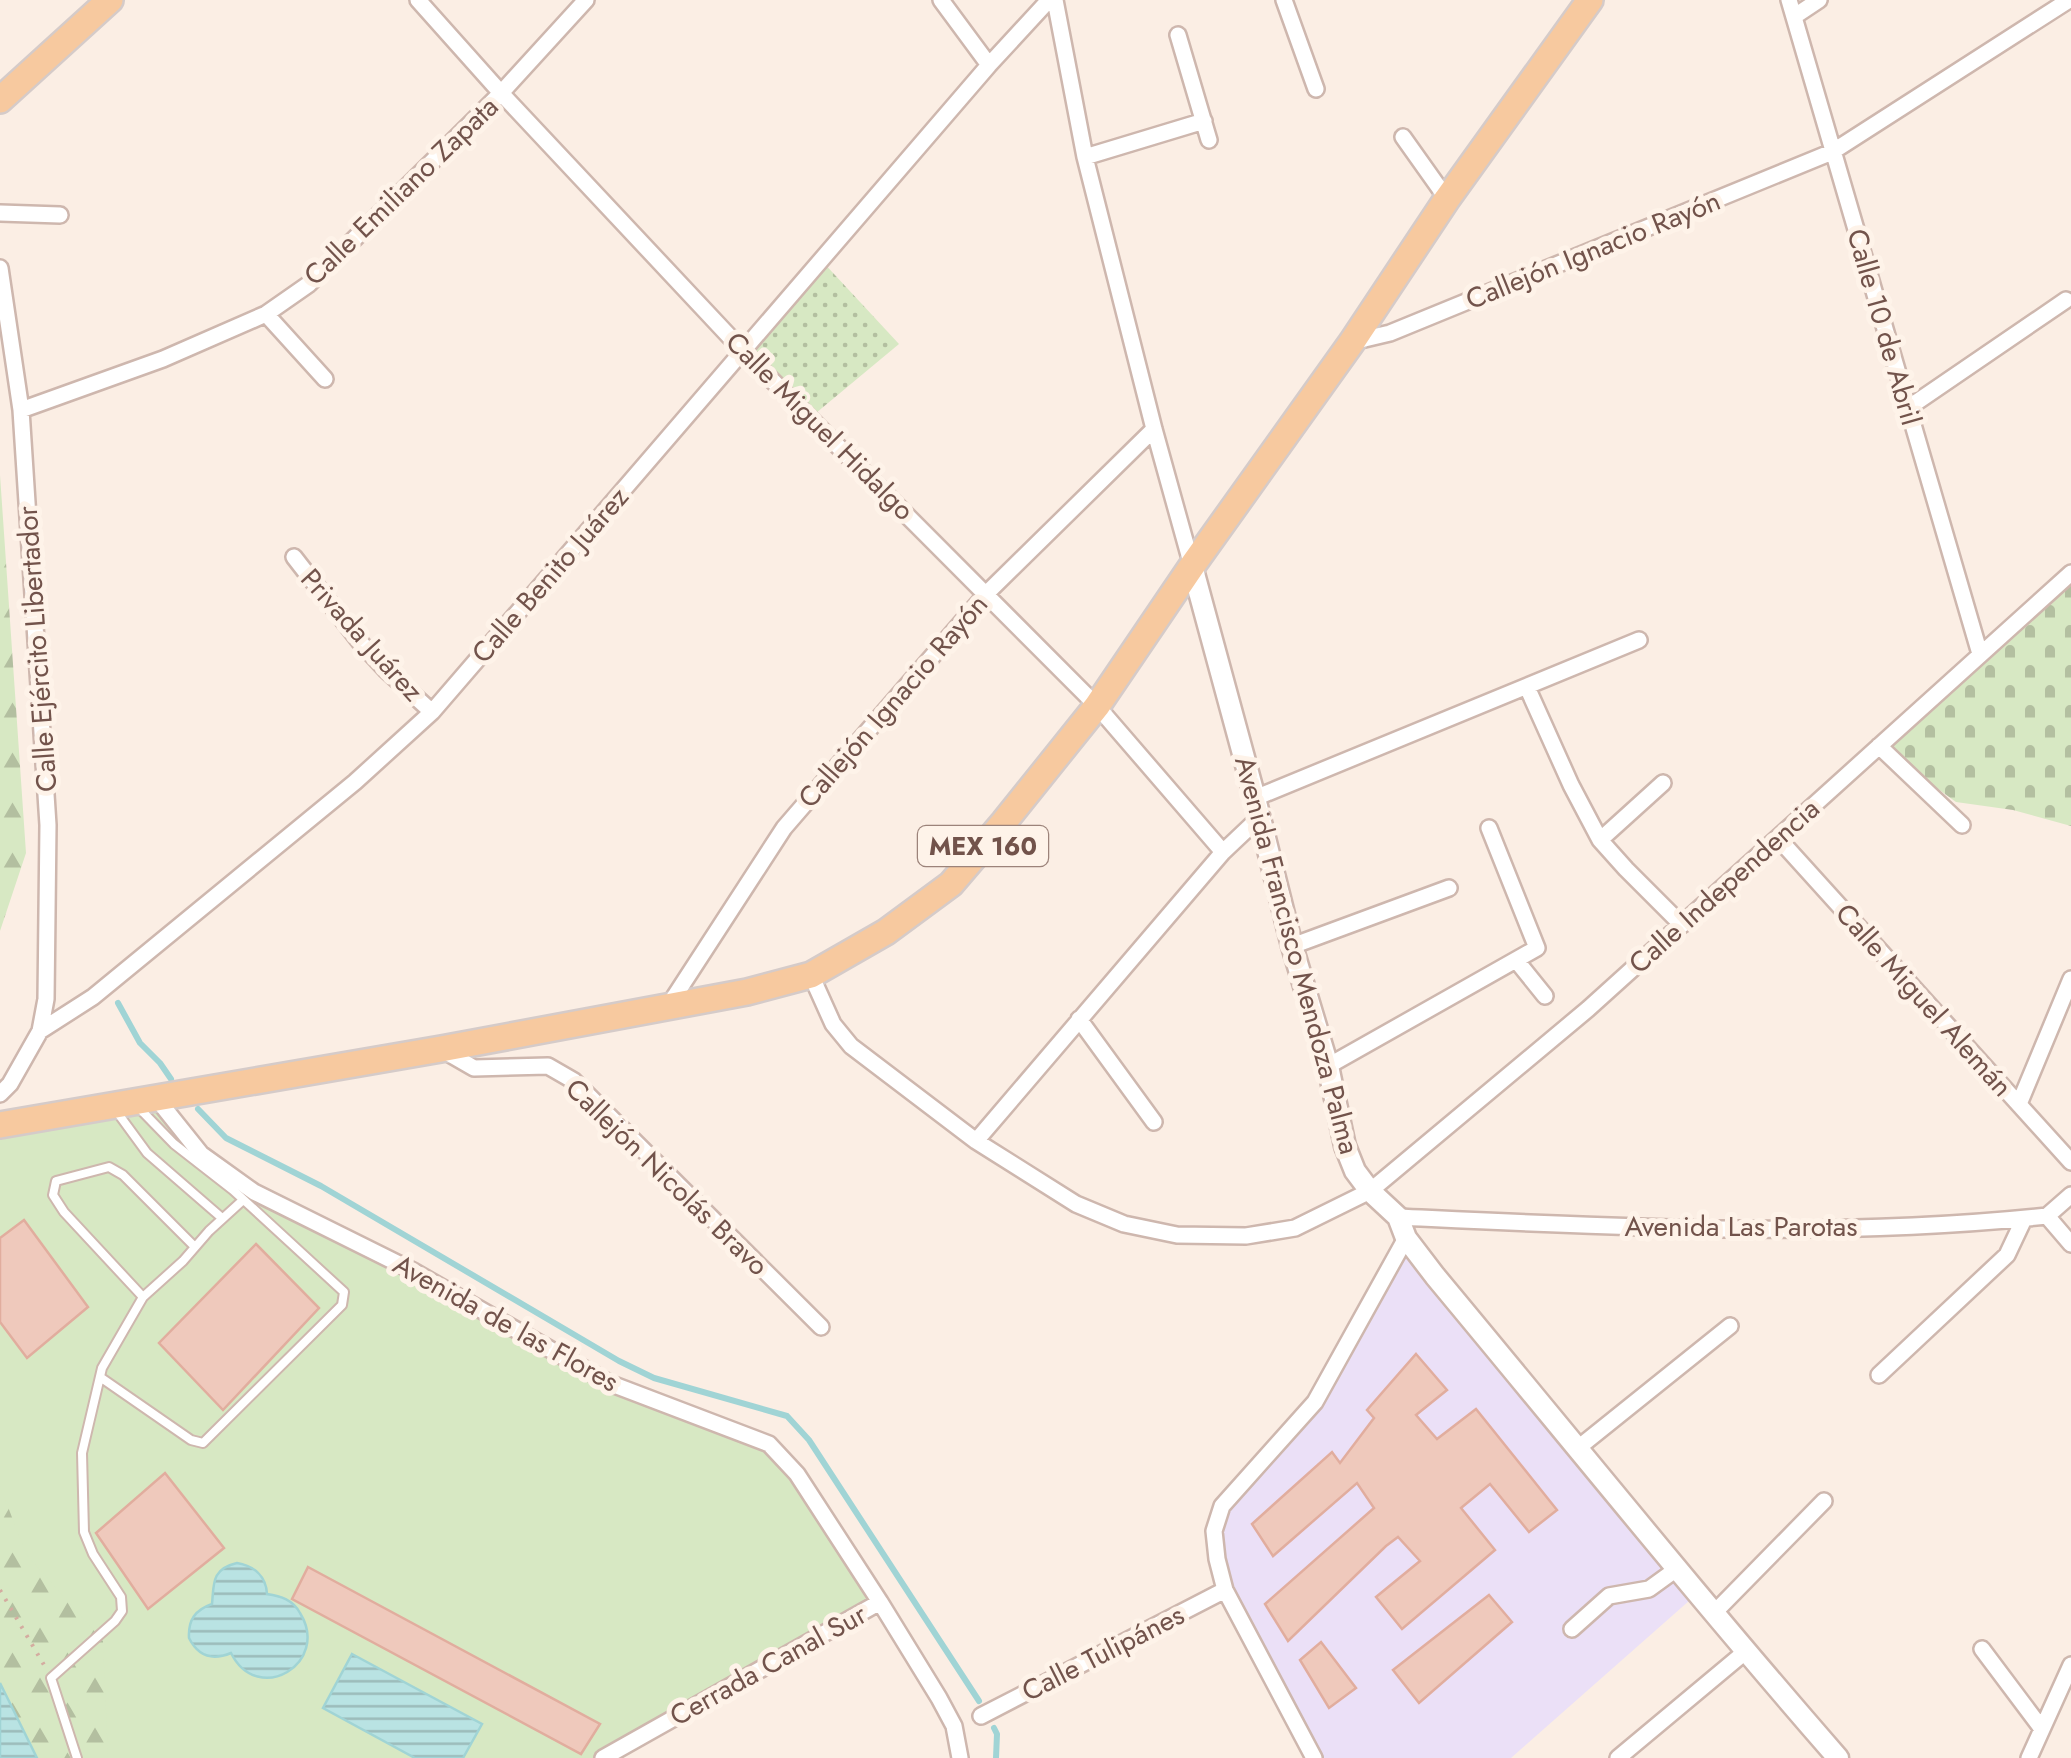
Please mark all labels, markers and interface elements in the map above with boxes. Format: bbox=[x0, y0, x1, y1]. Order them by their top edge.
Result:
street label: Calle Emiliano Zapata bbox=[294, 87, 508, 295]
street label: Callejón Ignacio Rayón bbox=[1459, 180, 1727, 320]
street label: Calle 10 de Abril bbox=[1836, 224, 1932, 430]
street label: Calle Miguel Hidalgo bbox=[716, 322, 924, 530]
street label: Calle Benito Juárez bbox=[462, 478, 638, 672]
street label: Calle Ejército Libertador bbox=[7, 504, 67, 793]
street label: Privada Juárez bbox=[291, 559, 433, 711]
street label: Callejón Ignacio Rayón bbox=[788, 585, 998, 817]
street label: Avenida Francisco Mendoza Palma bbox=[1224, 751, 1370, 1159]
street label: Calle Independencia bbox=[1619, 789, 1829, 983]
road number: MEX 160 bbox=[918, 826, 1048, 866]
street label: Calle Miguel Alemán bbox=[1826, 894, 2022, 1106]
street label: Callejón Nicolás Bravo bbox=[556, 1069, 778, 1285]
street label: Avenida Las Parotas bbox=[1625, 1206, 1857, 1247]
street label: Avenida de las Flores bbox=[386, 1244, 626, 1402]
street label: Cerrada Canal Sur bbox=[662, 1594, 874, 1736]
street label: Calle Tulipánes bbox=[1015, 1594, 1191, 1712]

